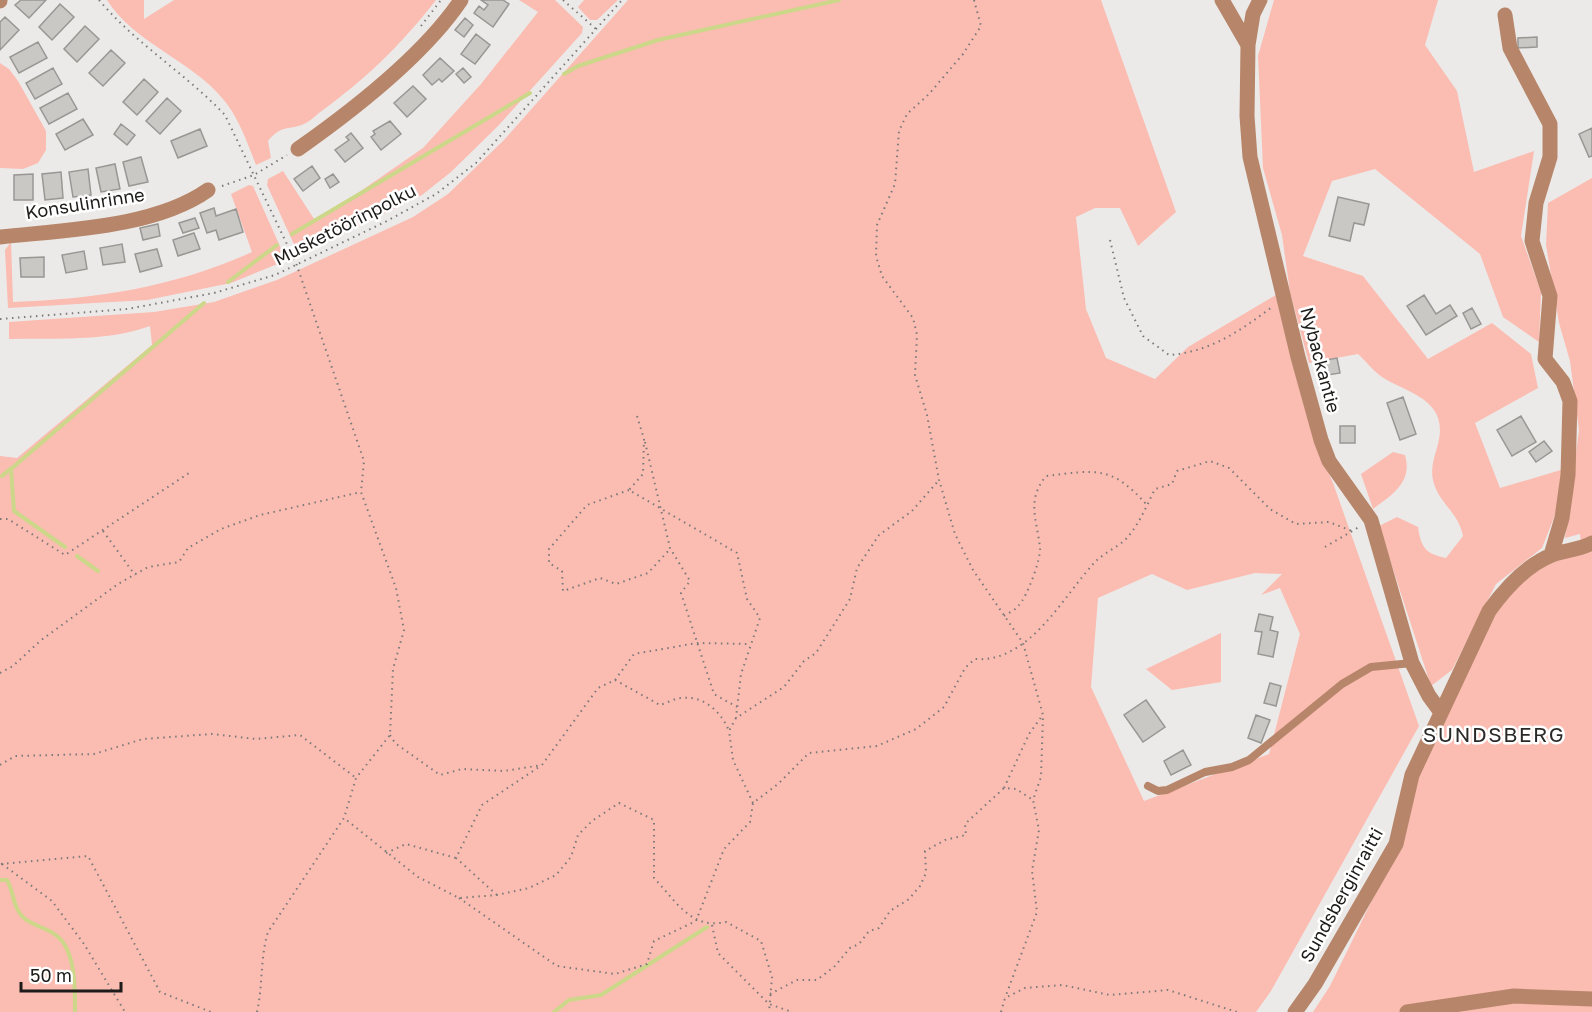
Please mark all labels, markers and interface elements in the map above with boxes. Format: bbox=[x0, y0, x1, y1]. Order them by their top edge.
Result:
street label: Musketöörinpolku bbox=[270, 179, 419, 269]
street label: Konsulinrinne bbox=[24, 183, 146, 223]
street label: Nybackantie bbox=[1296, 305, 1346, 415]
district label: SUNDSBERG bbox=[1423, 721, 1565, 747]
street label: Sundsberginraitti bbox=[1295, 823, 1387, 966]
scale bar bbox=[21, 955, 122, 993]
text: 50 m bbox=[30, 964, 72, 986]

